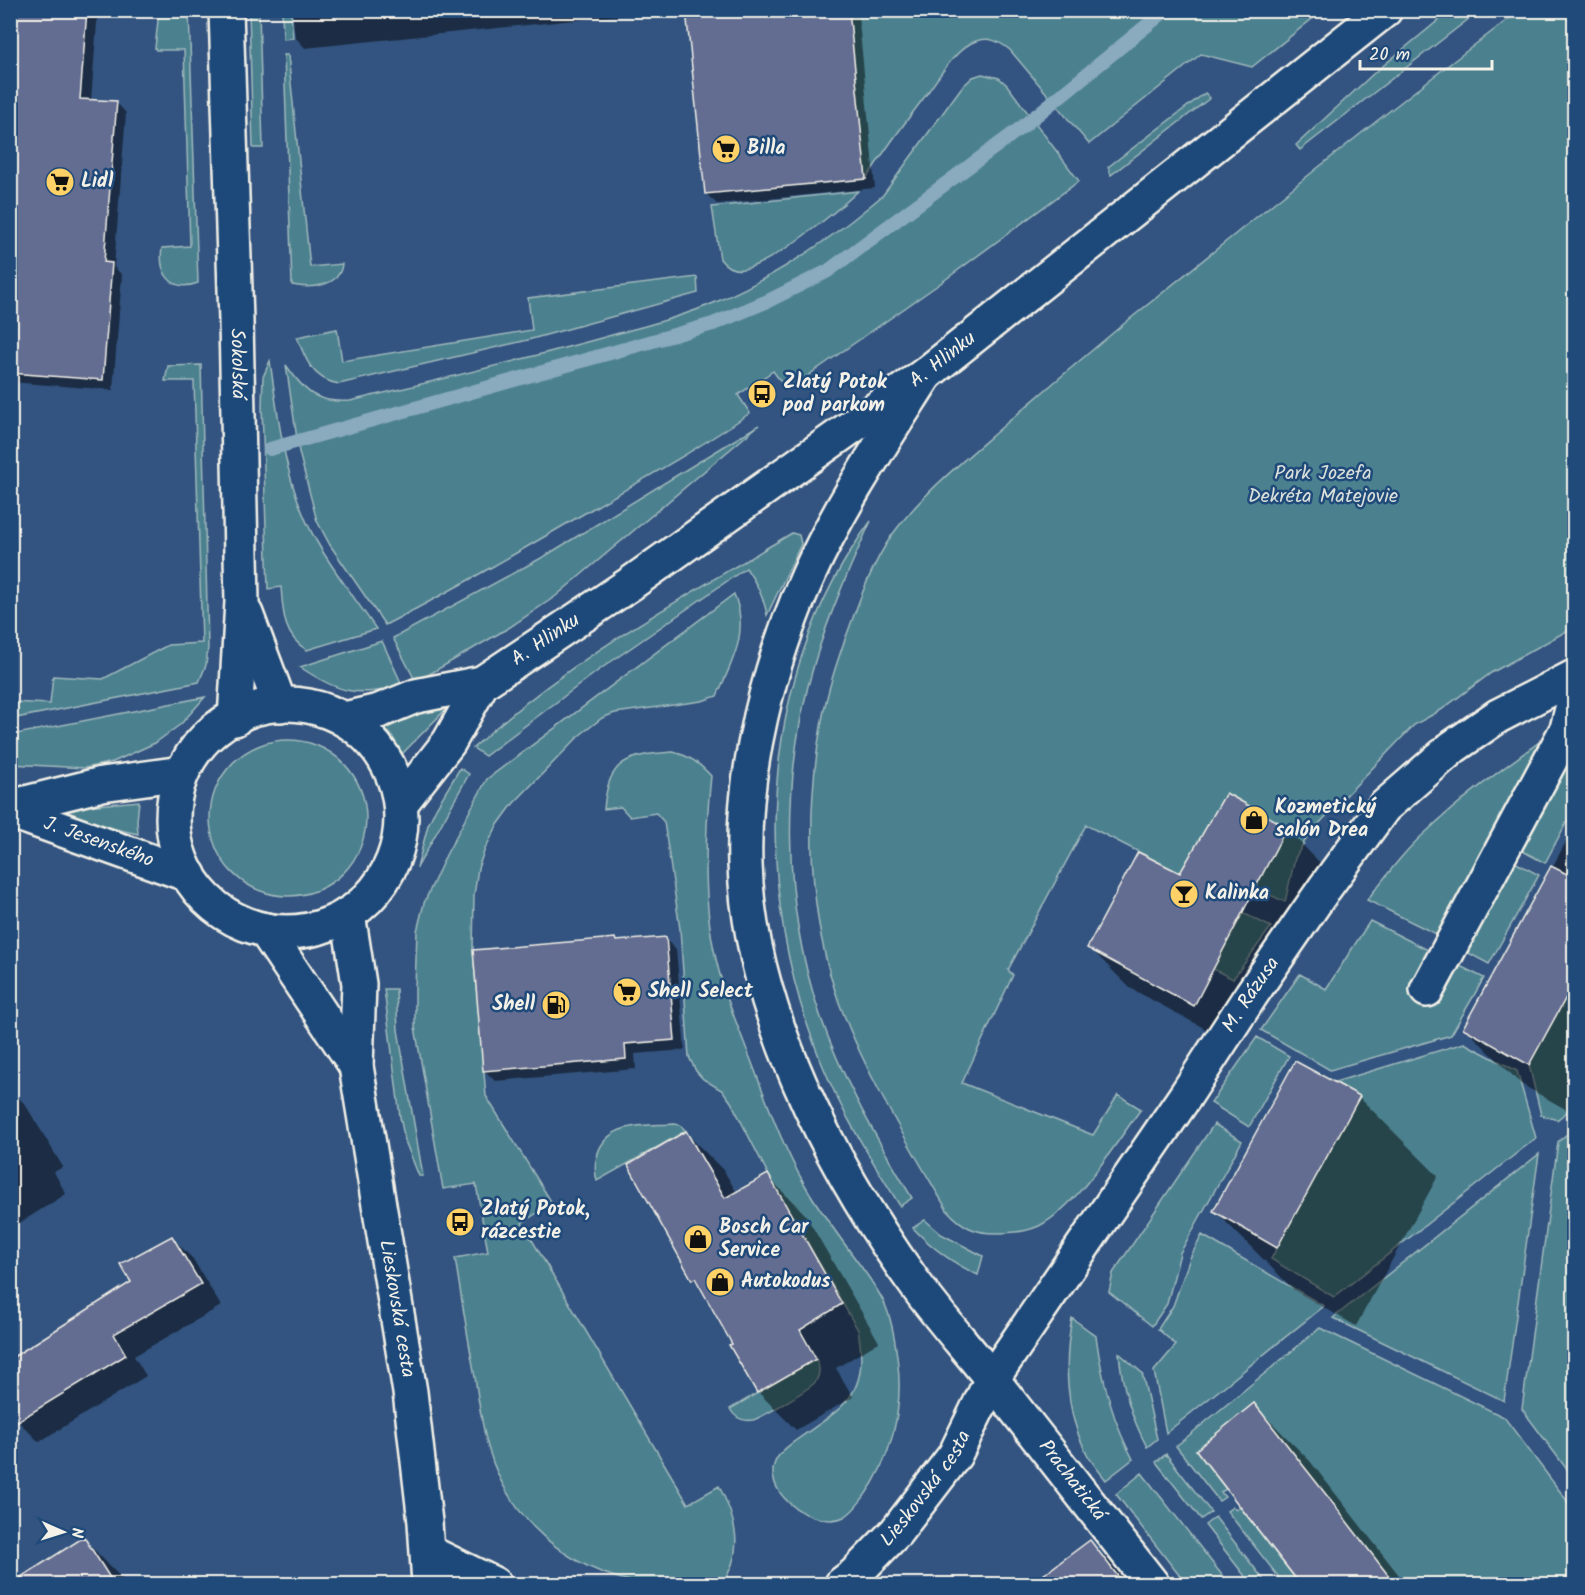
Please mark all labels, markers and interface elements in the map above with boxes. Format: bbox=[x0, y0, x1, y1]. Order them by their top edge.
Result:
scale bar bbox=[1360, 33, 1492, 71]
text: 20 m bbox=[1369, 41, 1410, 70]
supermarket icon: Billa bbox=[710, 133, 742, 165]
place label: Billa bbox=[747, 133, 786, 165]
supermarket icon: Lidl bbox=[44, 166, 76, 198]
place label: Lidl bbox=[81, 166, 114, 198]
street label: A. Hlinku bbox=[903, 323, 984, 397]
street label: Sokolská bbox=[220, 328, 254, 401]
place label: Zlatý Potok pod parkom bbox=[782, 367, 888, 422]
bus stop icon: Zlatý Potok pod parkom bbox=[746, 378, 778, 410]
park label: Park Jozefa Dekréta Matejovie bbox=[1248, 458, 1398, 513]
street label: A. Hlinku bbox=[505, 605, 587, 675]
place label: Kozmetický salón Drea bbox=[1275, 792, 1377, 847]
shop icon: Kozmetický salón Drea bbox=[1238, 804, 1270, 836]
street label: J. Jesenského bbox=[39, 808, 158, 877]
bar icon: Kalinka bbox=[1168, 878, 1200, 910]
place label: Kalinka bbox=[1205, 878, 1269, 910]
street label: M. Rázusa bbox=[1214, 950, 1289, 1040]
supermarket icon: Shell Select bbox=[611, 976, 643, 1008]
place label: Shell Select bbox=[648, 976, 754, 1008]
place label: Shell bbox=[492, 989, 536, 1021]
fuel station icon: Shell bbox=[540, 989, 572, 1021]
place label: Zlatý Potok, rázcestie bbox=[481, 1194, 590, 1249]
bus stop icon: Zlatý Potok, rázcestie bbox=[444, 1206, 476, 1238]
place label: Bosch Car Service bbox=[719, 1212, 809, 1267]
shop icon: Bosch Car Service bbox=[682, 1223, 714, 1255]
street label: Lieskovská cesta bbox=[369, 1238, 423, 1380]
shop icon: Autokodus bbox=[704, 1266, 736, 1298]
place label: Autokodus bbox=[741, 1266, 831, 1298]
street label: Lieskovská cesta bbox=[873, 1425, 981, 1555]
street label: Prachatická bbox=[1030, 1433, 1115, 1530]
north arrow bbox=[33, 1502, 93, 1562]
text: N bbox=[64, 1527, 89, 1538]

